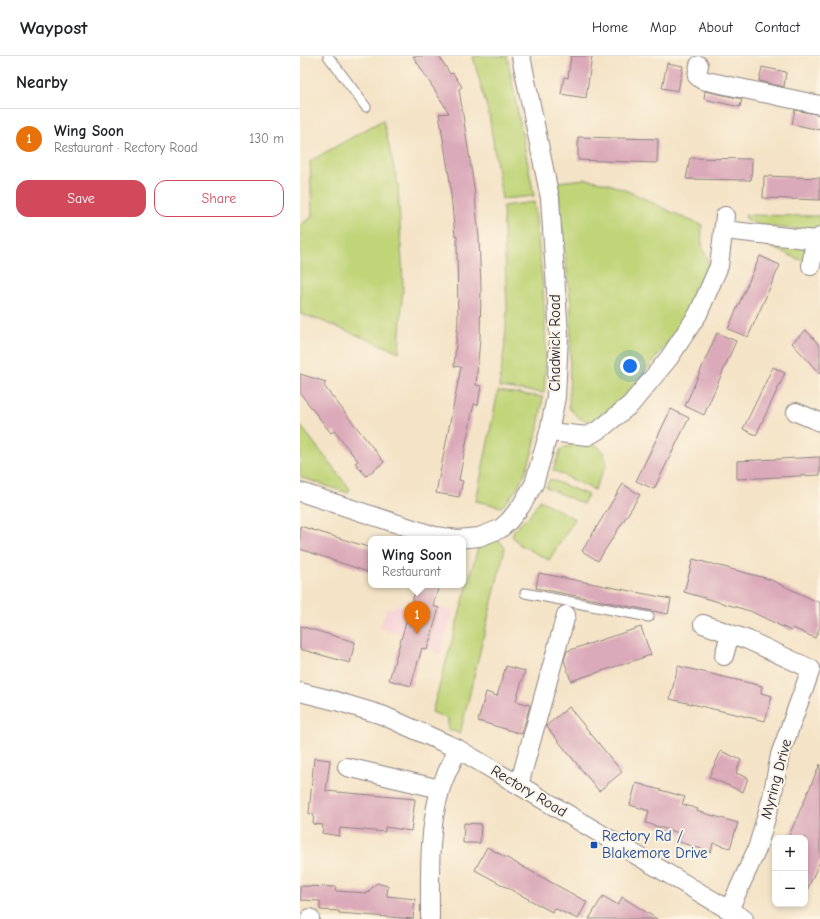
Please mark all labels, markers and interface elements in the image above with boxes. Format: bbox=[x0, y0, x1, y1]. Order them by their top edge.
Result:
text: Waypost bbox=[20, 17, 88, 39]
text: Home bbox=[592, 19, 628, 36]
text: Map bbox=[650, 19, 676, 36]
text: About bbox=[698, 19, 733, 36]
text: Contact bbox=[755, 19, 800, 36]
text: Nearby bbox=[16, 73, 67, 92]
text: Wing Soon bbox=[54, 122, 124, 140]
text: 1 bbox=[26, 131, 32, 146]
text: 130 m bbox=[249, 131, 284, 146]
text: Restaurant · Rectory Road bbox=[54, 140, 198, 155]
button: Save bbox=[16, 180, 146, 217]
button: Share bbox=[154, 180, 284, 217]
street label: Chadwick Road bbox=[546, 294, 564, 392]
your location bbox=[620, 356, 640, 376]
popup bbox=[368, 536, 466, 588]
text: Wing Soon bbox=[382, 546, 452, 564]
text: Restaurant bbox=[382, 564, 441, 579]
pin: 1 bbox=[404, 601, 430, 634]
street label: Myring Drive bbox=[757, 737, 795, 821]
street label: Rectory Road bbox=[488, 761, 570, 821]
place label: Rectory Rd / Blakemore Drive bbox=[602, 827, 708, 862]
map controls bbox=[772, 835, 808, 907]
button: + bbox=[772, 835, 808, 871]
marker: Rectory Rd / Blakemore Drive bbox=[589, 840, 599, 850]
button: − bbox=[772, 871, 808, 907]

